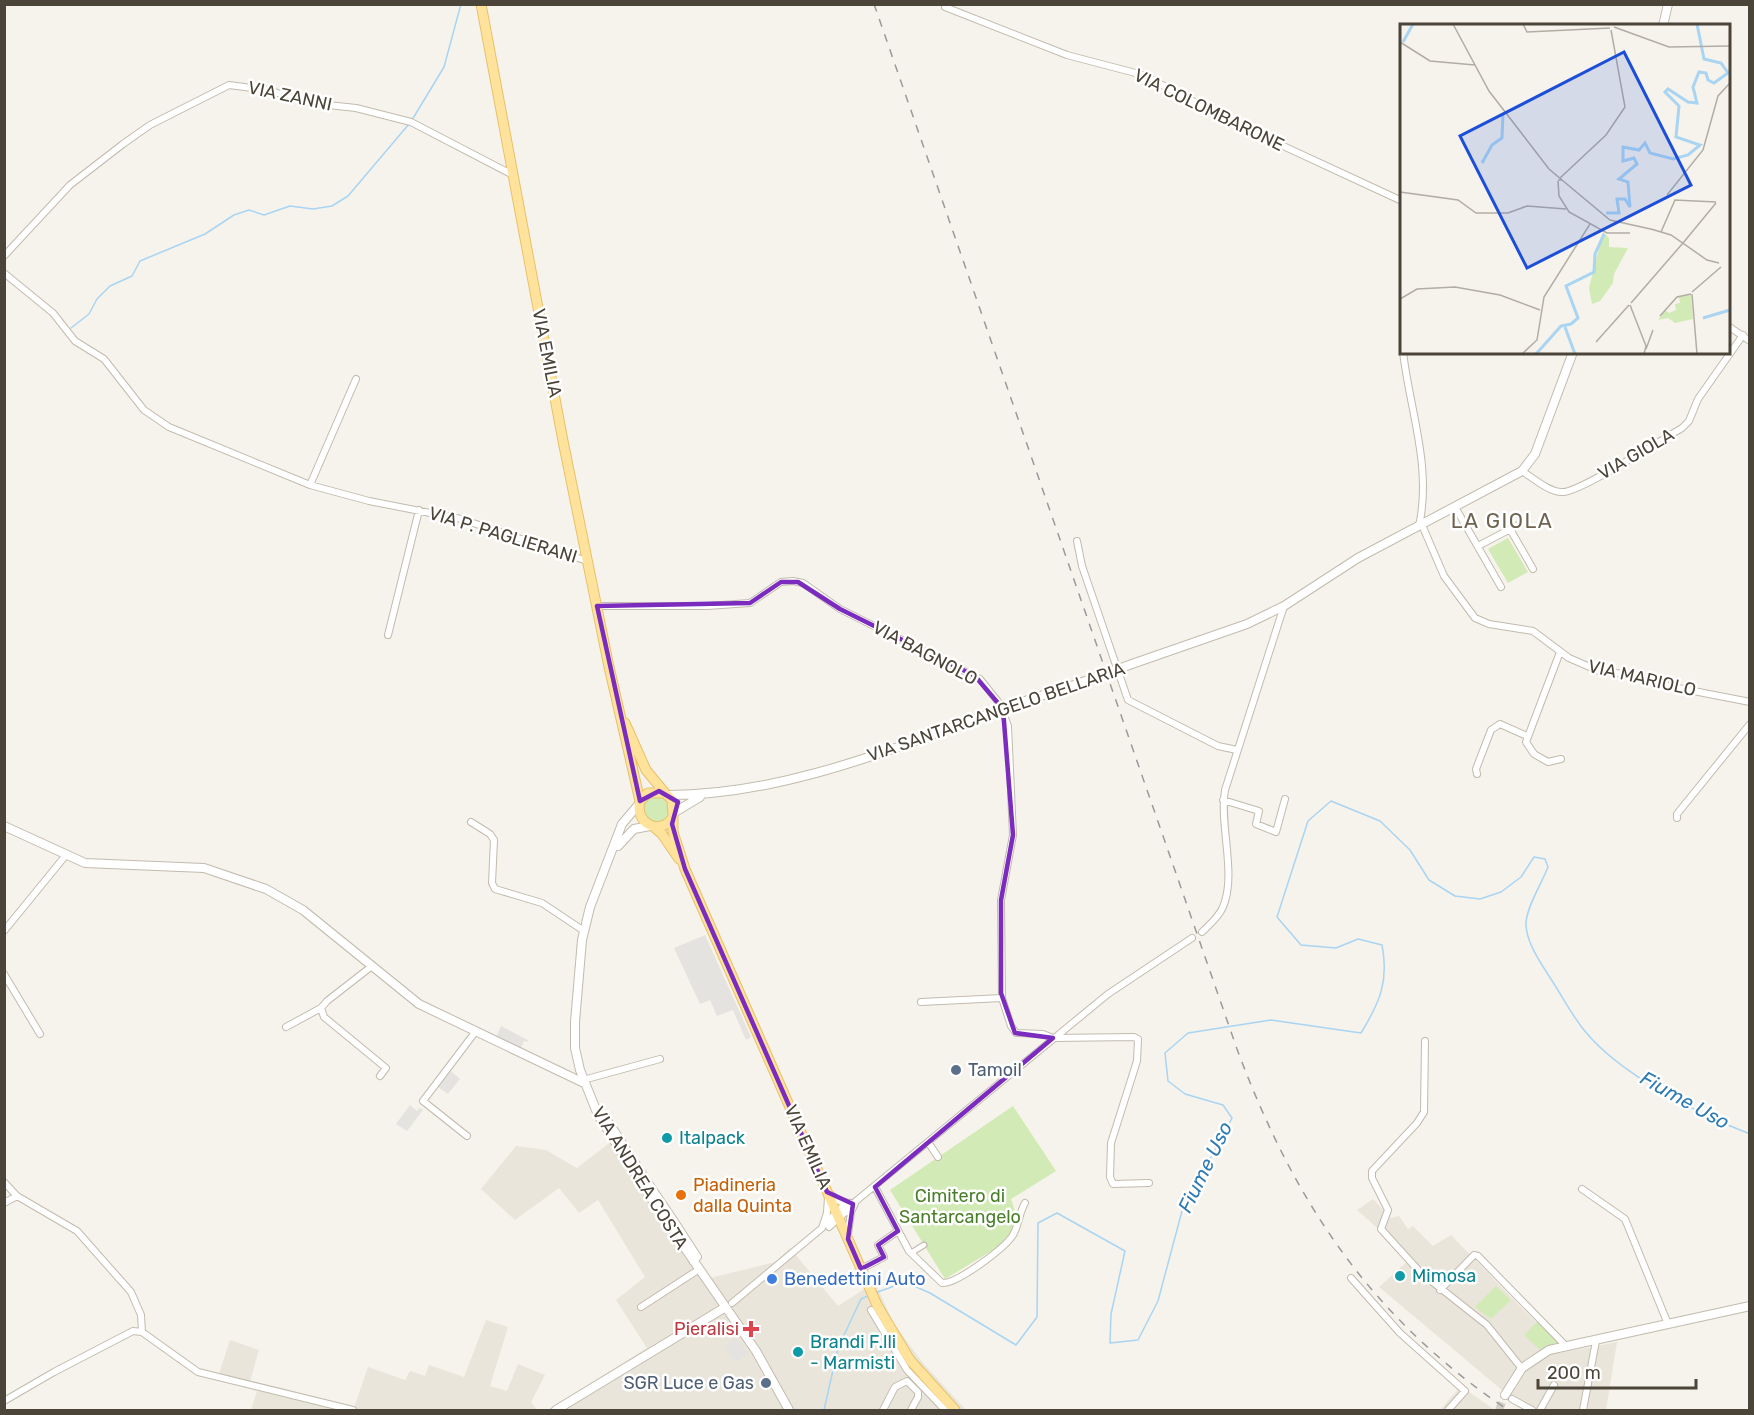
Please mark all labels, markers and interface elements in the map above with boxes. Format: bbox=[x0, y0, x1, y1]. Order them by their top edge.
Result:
inset map bbox=[1400, 24, 1730, 354]
street label: VIA COLOMBARONE bbox=[1130, 64, 1288, 156]
street label: VIA ZANNI bbox=[246, 76, 334, 116]
street label: VIA EMILIA bbox=[528, 307, 566, 399]
street label: VIA GIOLA bbox=[1594, 423, 1678, 485]
street label: VIA P. PAGLIERANI bbox=[426, 502, 580, 568]
district label: LA GIOLA bbox=[1451, 508, 1553, 533]
street label: VIA BAGNOLO bbox=[869, 616, 981, 690]
street label: VIA MARIOLO bbox=[1586, 655, 1698, 701]
street label: VIA SANTARCANGELO BELLARIA bbox=[864, 657, 1128, 767]
place label: Tamoil bbox=[968, 1059, 1022, 1081]
marker: Tamoil bbox=[949, 1063, 963, 1077]
water label: Fiume Uso bbox=[1636, 1066, 1734, 1134]
street label: VIA EMILIA bbox=[780, 1101, 836, 1193]
street label: VIA ANDREA COSTA bbox=[587, 1103, 693, 1253]
water label: Fiume Uso bbox=[1173, 1118, 1237, 1216]
place label: Italpack bbox=[679, 1127, 746, 1149]
marker: Italpack bbox=[660, 1131, 674, 1145]
place label: Piadineria dalla Quinta bbox=[693, 1174, 792, 1217]
park label: Cimitero di Santarcangelo bbox=[899, 1185, 1021, 1228]
marker: Piadineria dalla Quinta bbox=[674, 1188, 688, 1202]
place label: Mimosa bbox=[1412, 1265, 1476, 1287]
place label: Benedettini Auto bbox=[784, 1268, 926, 1290]
marker: Mimosa bbox=[1393, 1269, 1407, 1283]
marker: Benedettini Auto bbox=[765, 1272, 779, 1286]
place label: Pieralisi bbox=[674, 1318, 739, 1340]
marker: Pieralisi bbox=[744, 1322, 758, 1336]
place label: Brandi F.lli - Marmisti bbox=[810, 1331, 896, 1374]
marker: Brandi F.lli - Marmisti bbox=[791, 1345, 805, 1359]
scale bar bbox=[1538, 1352, 1696, 1390]
text: 200 m bbox=[1547, 1362, 1601, 1384]
place label: SGR Luce e Gas bbox=[623, 1372, 754, 1394]
marker: SGR Luce e Gas bbox=[759, 1376, 773, 1390]

